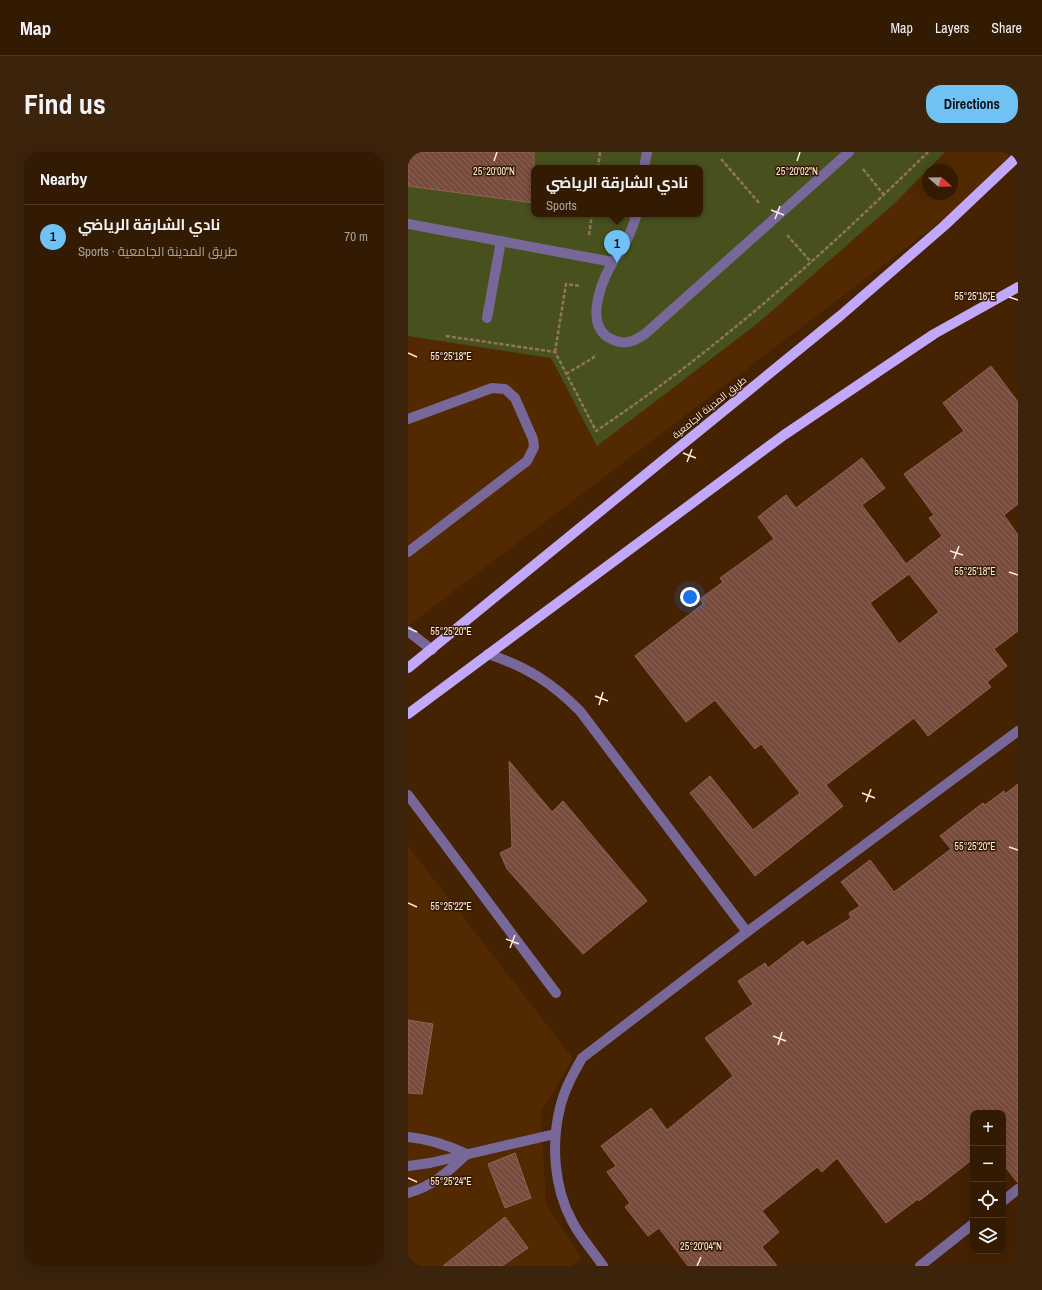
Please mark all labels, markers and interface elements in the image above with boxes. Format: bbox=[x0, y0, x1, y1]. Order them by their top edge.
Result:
text: Map bbox=[20, 15, 51, 41]
text: Map bbox=[891, 19, 913, 37]
text: Layers bbox=[935, 19, 969, 37]
text: Share bbox=[991, 19, 1022, 37]
text: Find us bbox=[24, 85, 106, 123]
button: Directions bbox=[926, 85, 1018, 123]
north arrow bbox=[922, 164, 958, 200]
text: 25°20'00"N bbox=[473, 165, 515, 178]
popup bbox=[531, 165, 703, 217]
text: 25°20'02"N bbox=[776, 165, 818, 178]
text: Nearby bbox=[40, 167, 87, 190]
text: نادي الشارقة الرياضي bbox=[546, 172, 688, 193]
text: Sports bbox=[546, 197, 577, 214]
text: نادي الشارقة الرياضي bbox=[78, 214, 220, 235]
text: 1 bbox=[50, 228, 56, 245]
text: 70 m bbox=[344, 228, 368, 245]
pin: 1 bbox=[604, 230, 630, 263]
text: Sports · طريق المدينة الجامعية bbox=[78, 243, 238, 260]
text: 55°25'16"E bbox=[954, 290, 996, 303]
text: 55°25'18"E bbox=[430, 350, 472, 363]
street label: طريق المدينة الجامعية bbox=[669, 373, 749, 441]
text: 55°25'18"E bbox=[954, 565, 996, 578]
your location bbox=[680, 587, 700, 607]
text: 55°25'20"E bbox=[430, 625, 472, 638]
text: 55°25'20"E bbox=[954, 840, 996, 853]
text: 55°25'22"E bbox=[430, 900, 472, 913]
map controls bbox=[970, 1110, 1006, 1254]
button: + bbox=[970, 1110, 1006, 1146]
button: − bbox=[970, 1146, 1006, 1182]
text: 55°25'24"E bbox=[430, 1175, 472, 1188]
button: locate bbox=[970, 1182, 1006, 1218]
button: layers bbox=[970, 1218, 1006, 1254]
text: 25°20'04"N bbox=[680, 1240, 722, 1253]

